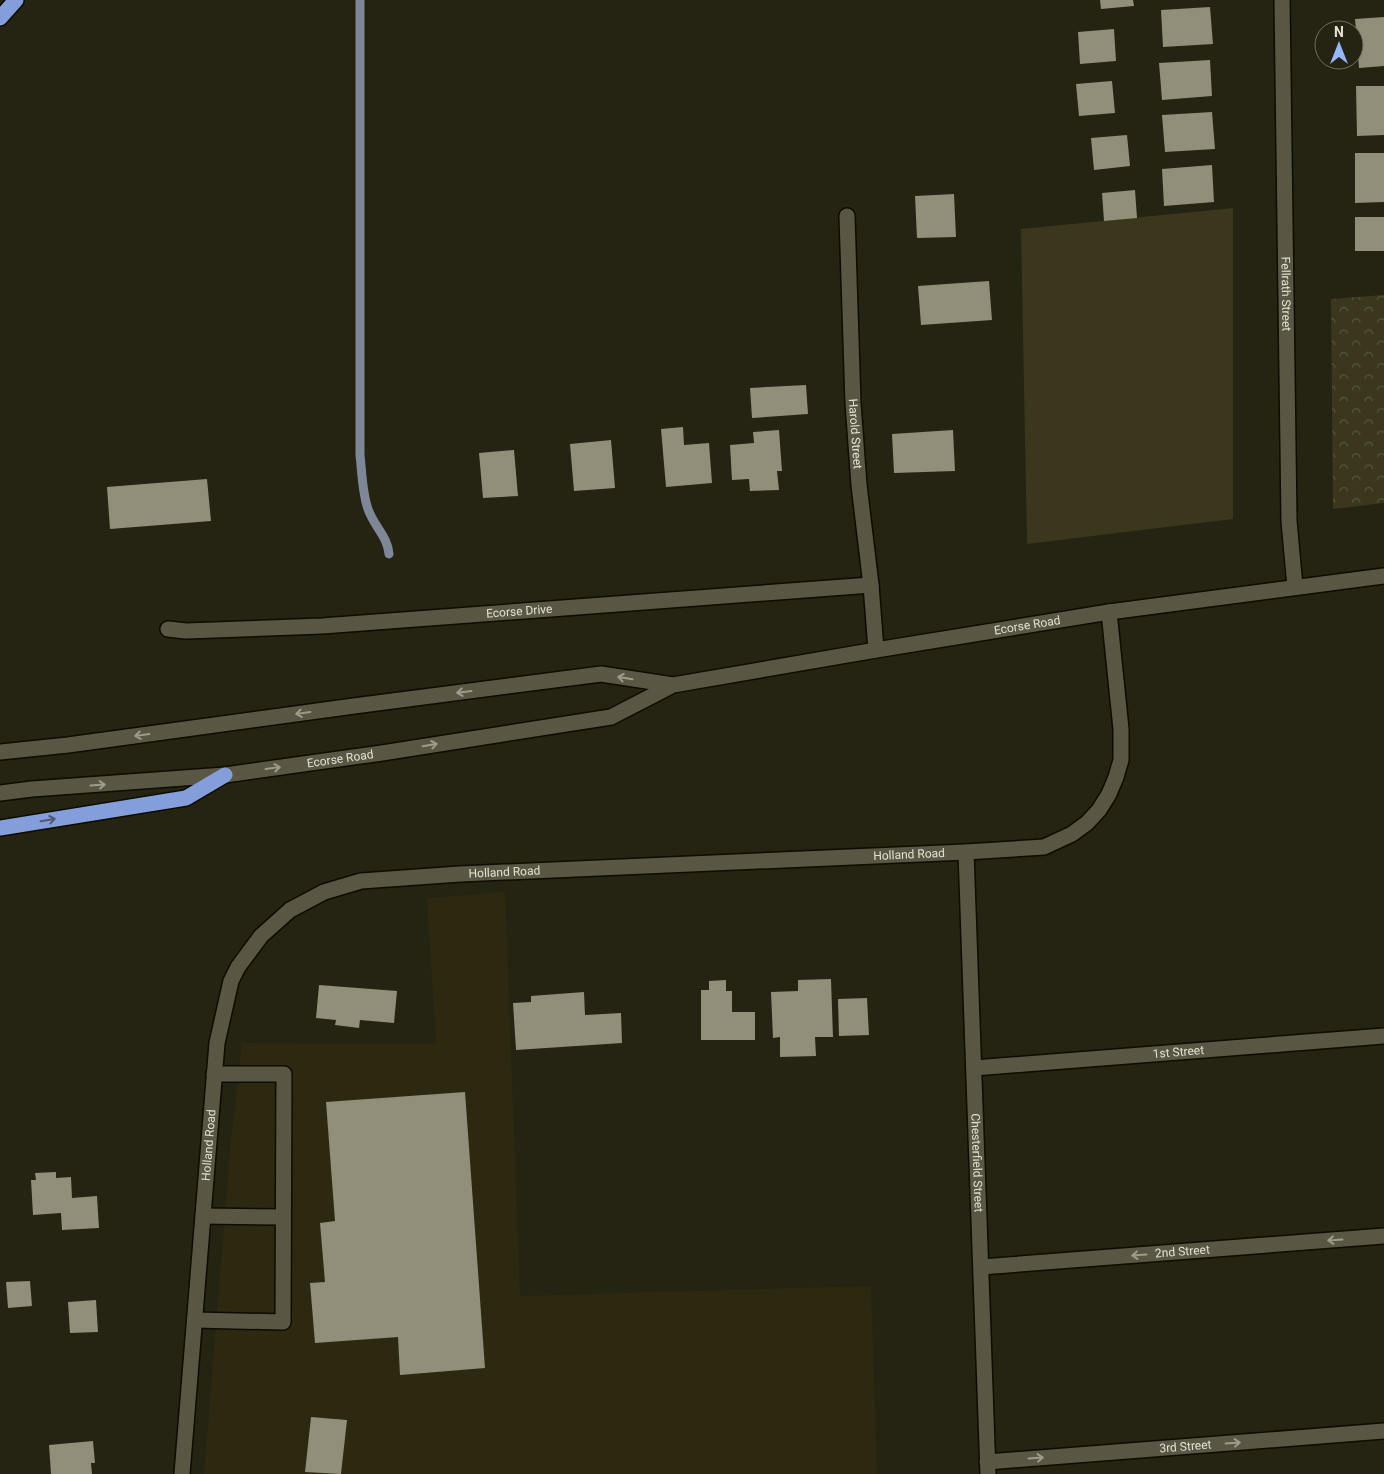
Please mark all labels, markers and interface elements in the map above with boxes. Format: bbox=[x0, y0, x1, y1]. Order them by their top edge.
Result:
north arrow bbox=[1314, 20, 1364, 70]
text: N bbox=[1334, 24, 1344, 40]
street label: Fellrath Street bbox=[1278, 257, 1293, 331]
street label: Harold Street bbox=[846, 398, 865, 469]
street label: Ecorse Drive bbox=[486, 602, 553, 621]
street label: Ecorse Road bbox=[993, 613, 1061, 638]
one-way arrow bbox=[617, 672, 633, 682]
one-way arrow bbox=[456, 687, 472, 697]
one-way arrow bbox=[295, 708, 311, 718]
one-way arrow bbox=[134, 730, 150, 740]
one-way arrow bbox=[421, 740, 437, 750]
street label: Ecorse Road bbox=[306, 747, 374, 770]
one-way arrow bbox=[265, 763, 281, 773]
one-way arrow bbox=[89, 780, 105, 789]
one-way arrow bbox=[40, 815, 56, 825]
street label: Holland Road bbox=[873, 846, 945, 863]
street label: Holland Road bbox=[468, 864, 541, 881]
street label: 1st Street bbox=[1152, 1043, 1205, 1061]
street label: Holland Road bbox=[199, 1109, 219, 1181]
street label: Chesterfield Street bbox=[968, 1113, 986, 1212]
one-way arrow bbox=[1328, 1235, 1344, 1244]
street label: 2nd Street bbox=[1155, 1242, 1210, 1261]
one-way arrow bbox=[1131, 1250, 1147, 1260]
street label: 3rd Street bbox=[1159, 1437, 1212, 1456]
one-way arrow bbox=[1225, 1438, 1241, 1448]
one-way arrow bbox=[1028, 1454, 1044, 1463]

